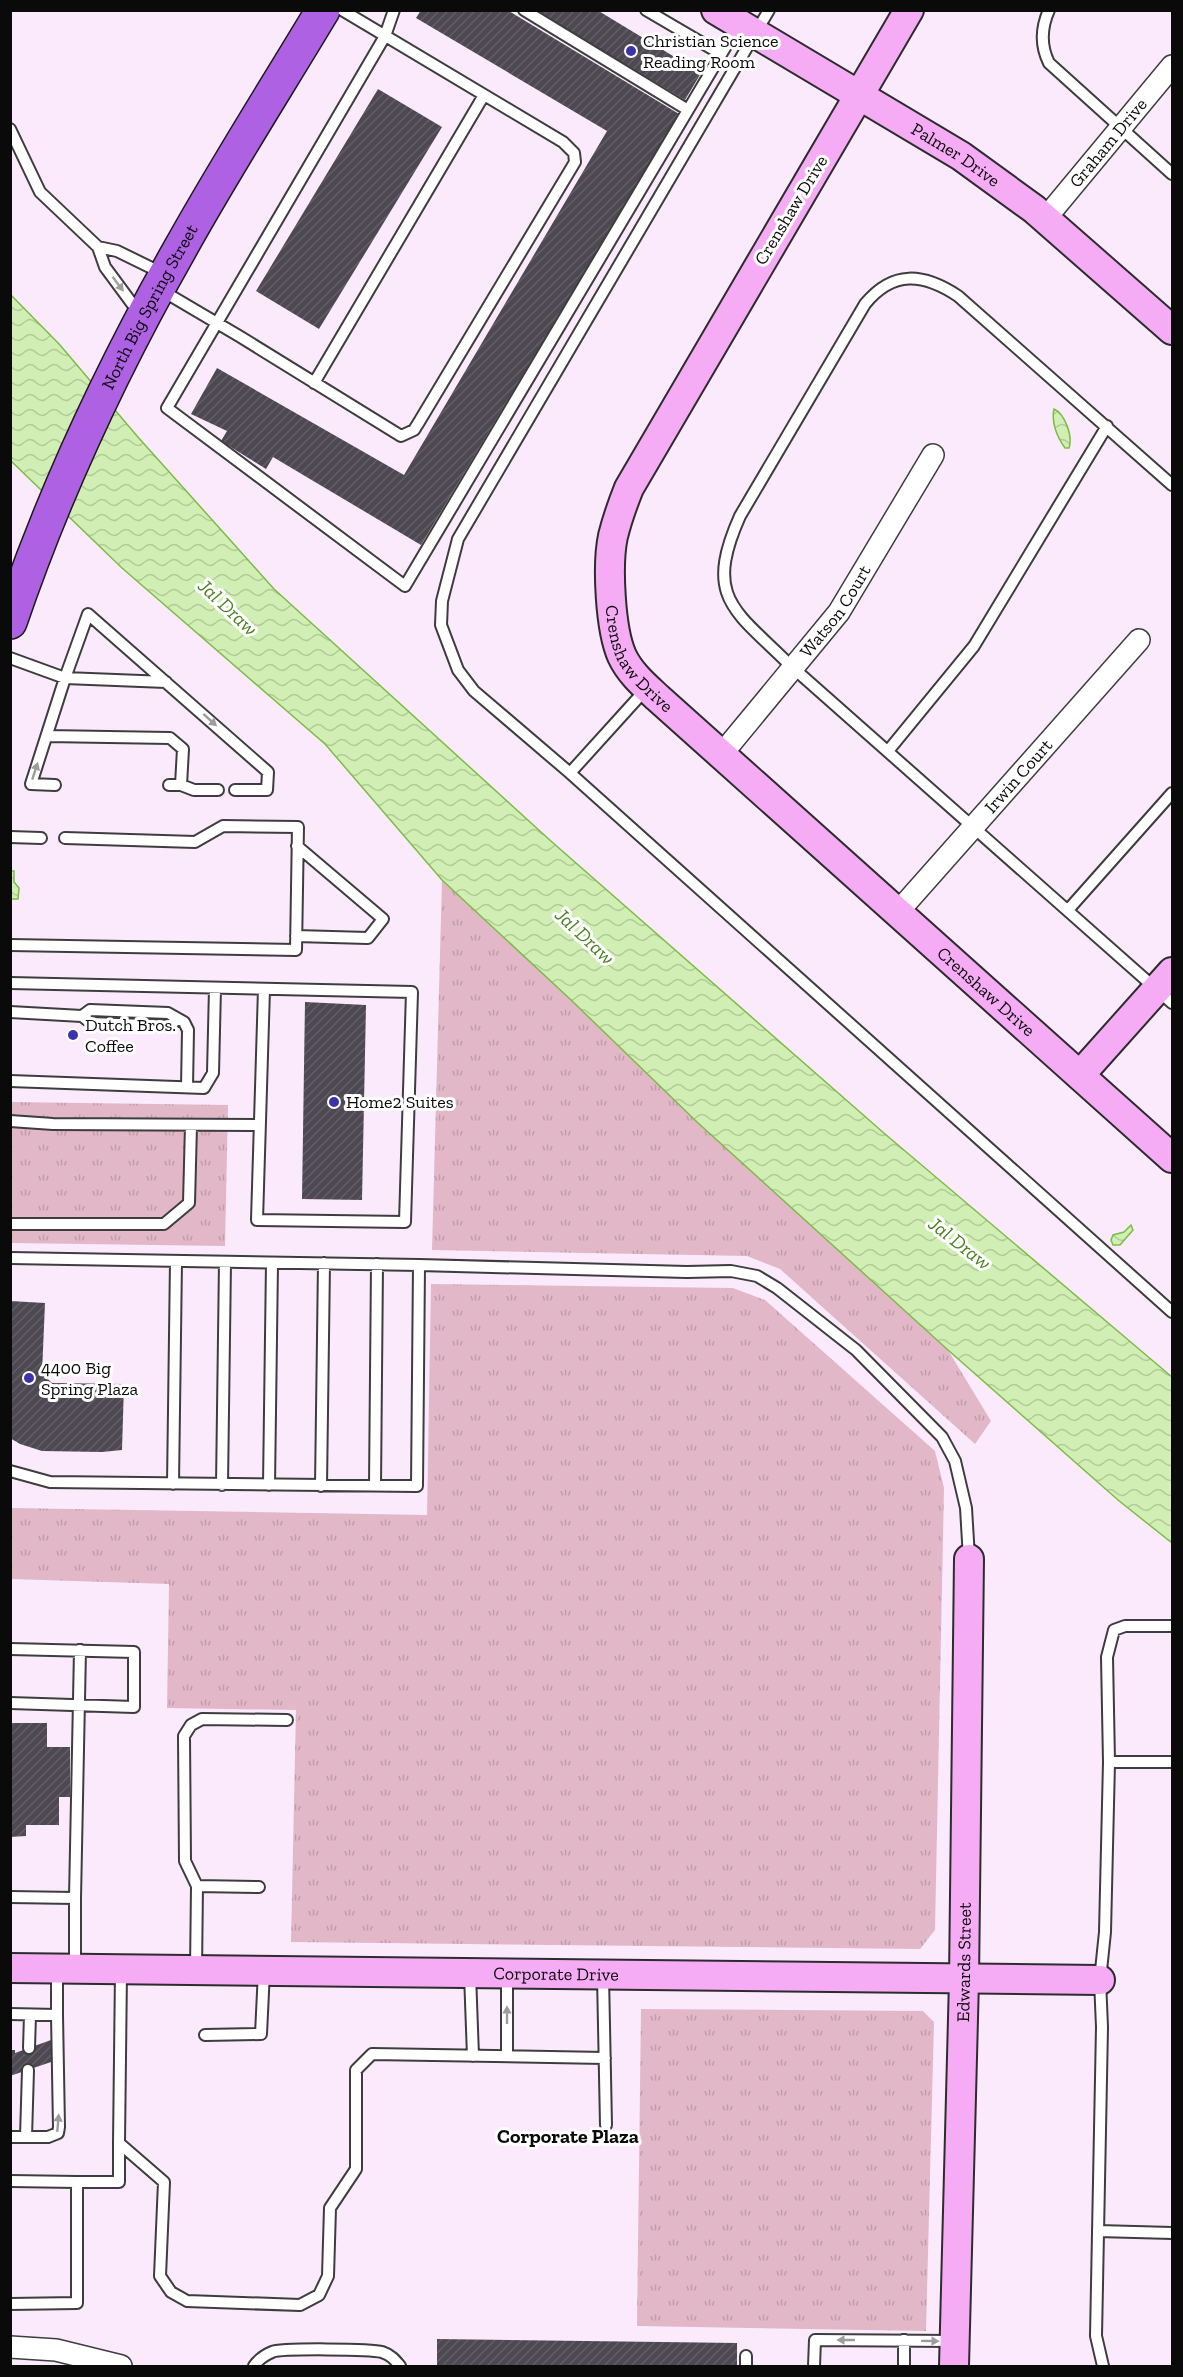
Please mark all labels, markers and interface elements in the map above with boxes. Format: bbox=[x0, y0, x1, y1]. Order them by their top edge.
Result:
place label: Christian Science Reading Room bbox=[643, 30, 779, 73]
marker: Christian Science Reading Room bbox=[624, 44, 638, 58]
street label: Graham Drive bbox=[1065, 94, 1152, 192]
street label: Palmer Drive bbox=[907, 118, 1004, 192]
street label: Crenshaw Drive bbox=[750, 151, 832, 269]
street label: North Big Spring Street bbox=[97, 220, 203, 393]
one-way arrow bbox=[111, 276, 124, 292]
street label: Watson Court bbox=[795, 561, 876, 662]
water label: Jal Draw bbox=[193, 573, 263, 641]
street label: Crenshaw Drive bbox=[600, 604, 678, 717]
one-way arrow bbox=[202, 713, 217, 726]
street label: Irwin Court bbox=[980, 734, 1057, 818]
one-way arrow bbox=[31, 762, 40, 780]
water label: Jal Draw bbox=[550, 902, 620, 970]
street label: Crenshaw Drive bbox=[932, 942, 1040, 1041]
place label: Dutch Bros. Coffee bbox=[85, 1014, 176, 1057]
marker: Dutch Bros. Coffee bbox=[66, 1028, 80, 1042]
place label: Home2 Suites bbox=[346, 1091, 454, 1113]
marker: Home2 Suites bbox=[327, 1095, 341, 1109]
water label: Jal Draw bbox=[923, 1211, 996, 1275]
place label: 4400 Big Spring Plaza bbox=[41, 1357, 139, 1400]
marker: 4400 Big Spring Plaza bbox=[22, 1371, 36, 1385]
street label: Edwards Street bbox=[952, 1902, 976, 2022]
street label: Corporate Drive bbox=[493, 1962, 619, 1986]
one-way arrow bbox=[502, 2006, 512, 2025]
one-way arrow bbox=[53, 2113, 63, 2132]
district label: Corporate Plaza bbox=[497, 2124, 639, 2148]
one-way arrow bbox=[837, 2335, 856, 2345]
one-way arrow bbox=[920, 2336, 939, 2346]

